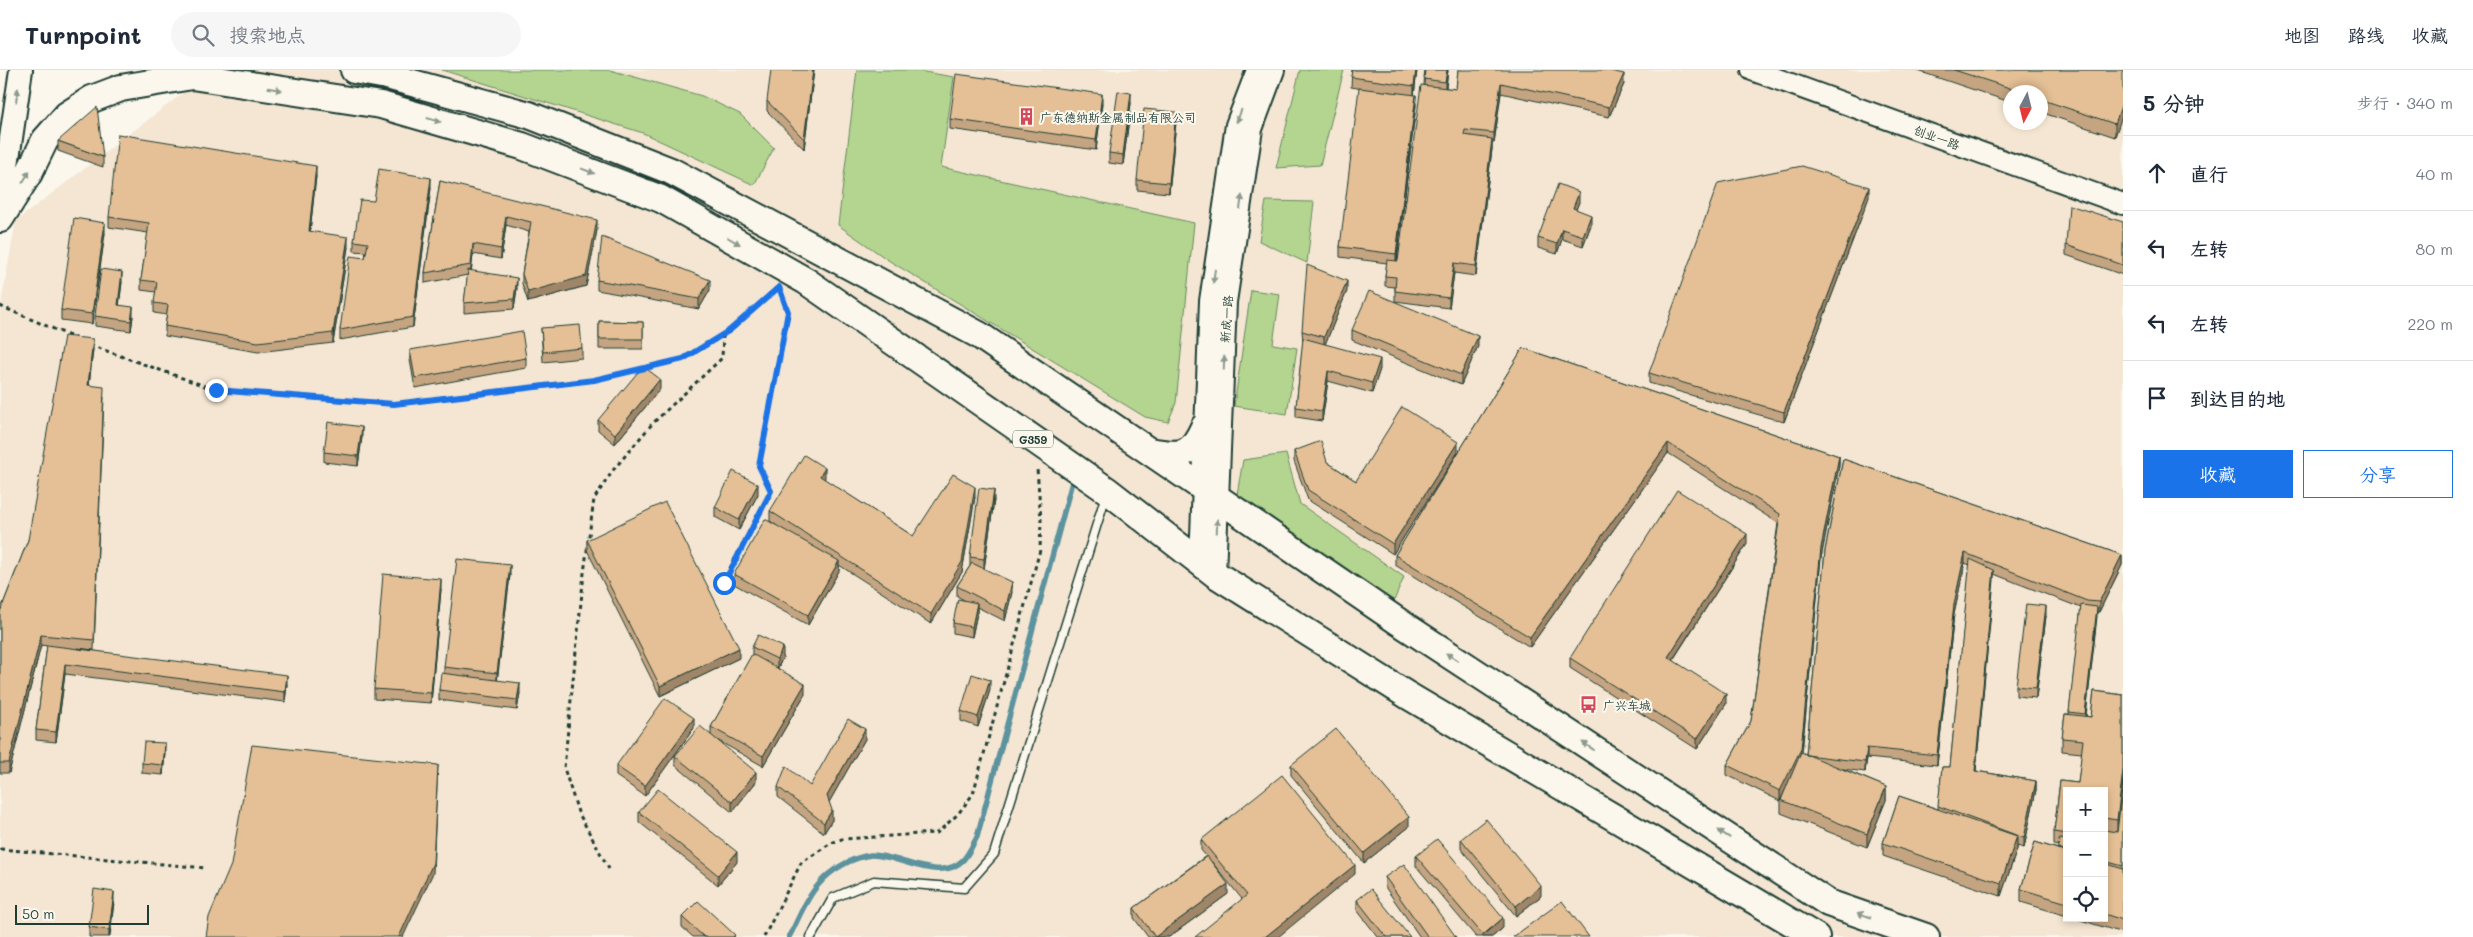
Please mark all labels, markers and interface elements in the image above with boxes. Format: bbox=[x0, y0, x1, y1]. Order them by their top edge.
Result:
search box bbox=[171, 12, 521, 57]
text: Turnpoint bbox=[25, 19, 141, 50]
icon: search bbox=[189, 21, 217, 49]
text: 搜索地点 bbox=[229, 22, 305, 47]
text: 地图 bbox=[2284, 23, 2320, 47]
text: 路线 bbox=[2348, 23, 2384, 47]
text: 收藏 bbox=[2412, 23, 2448, 47]
one-way arrow bbox=[267, 85, 283, 93]
north arrow bbox=[2003, 85, 2048, 130]
one-way arrow bbox=[14, 87, 22, 103]
text: 5 分钟 bbox=[2143, 89, 2205, 116]
text: 步行 · 340 m bbox=[2357, 92, 2453, 113]
building icon: 广东德纳斯金属制品有限公司 bbox=[1016, 107, 1036, 127]
one-way arrow bbox=[1235, 108, 1243, 123]
place label: 广东德纳斯金属制品有限公司 bbox=[1040, 109, 1196, 125]
one-way arrow bbox=[426, 117, 441, 125]
street label: 创业一路 bbox=[1912, 121, 1962, 153]
icon: ahead bbox=[2143, 159, 2171, 187]
text: 直行 bbox=[2190, 161, 2228, 186]
text: 40 m bbox=[2416, 163, 2453, 184]
one-way arrow bbox=[581, 167, 596, 175]
one-way arrow bbox=[22, 171, 31, 184]
one-way arrow bbox=[1237, 193, 1245, 209]
icon: left bbox=[2143, 234, 2171, 262]
one-way arrow bbox=[727, 236, 741, 245]
text: 左转 bbox=[2190, 236, 2228, 261]
text: 80 m bbox=[2416, 238, 2453, 259]
one-way arrow bbox=[1210, 268, 1218, 284]
street label: 新成一路 bbox=[1216, 294, 1236, 344]
icon: left bbox=[2143, 309, 2171, 337]
text: 左转 bbox=[2190, 311, 2228, 336]
text: 220 m bbox=[2407, 313, 2453, 334]
one-way arrow bbox=[1220, 355, 1228, 371]
route end bbox=[205, 379, 228, 402]
icon: arrive bbox=[2143, 384, 2171, 412]
text: 到达目的地 bbox=[2190, 386, 2285, 411]
road number: G359 bbox=[1013, 430, 1053, 448]
button: 收藏 bbox=[2143, 450, 2293, 498]
button: 分享 bbox=[2303, 450, 2453, 498]
one-way arrow bbox=[1214, 517, 1222, 533]
route start bbox=[713, 572, 736, 595]
one-way arrow bbox=[1445, 652, 1458, 661]
bus stop icon: 广兴车城 bbox=[1579, 695, 1599, 715]
place label: 广兴车城 bbox=[1603, 697, 1651, 713]
one-way arrow bbox=[1581, 741, 1594, 750]
map controls bbox=[2063, 787, 2108, 922]
button: + bbox=[2063, 787, 2108, 832]
one-way arrow bbox=[1717, 830, 1730, 839]
button: − bbox=[2063, 832, 2108, 877]
button: locate bbox=[2063, 877, 2108, 922]
scale bar bbox=[15, 902, 149, 925]
text: 50 m bbox=[22, 904, 54, 923]
one-way arrow bbox=[1856, 911, 1871, 919]

